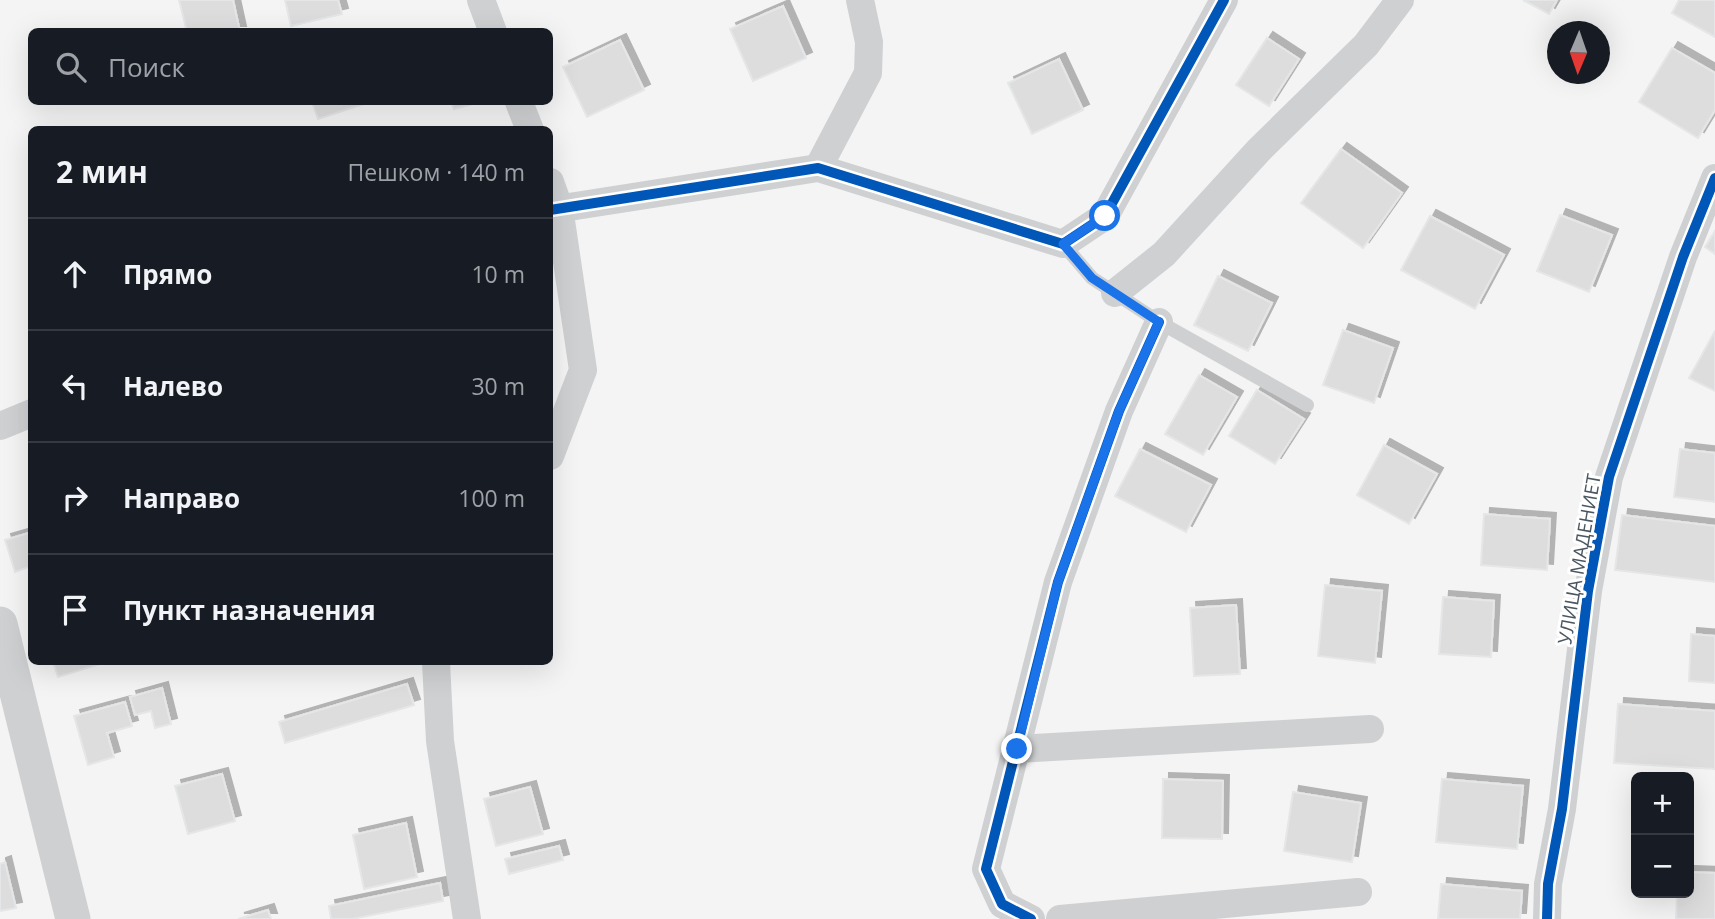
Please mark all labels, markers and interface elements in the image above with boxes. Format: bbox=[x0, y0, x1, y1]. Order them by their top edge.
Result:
north arrow bbox=[1547, 21, 1610, 84]
search box bbox=[28, 28, 553, 105]
icon: search bbox=[52, 48, 90, 86]
text: Поиск bbox=[108, 49, 185, 85]
text: 2 мин bbox=[56, 151, 148, 192]
text: Пешком · 140 m bbox=[348, 156, 525, 188]
route start bbox=[1089, 200, 1120, 231]
icon: ahead bbox=[56, 255, 94, 293]
text: Прямо bbox=[123, 256, 212, 292]
text: 10 m bbox=[471, 258, 525, 290]
icon: left bbox=[56, 367, 94, 405]
text: Налево bbox=[123, 368, 223, 404]
text: 30 m bbox=[471, 370, 525, 402]
street label: УЛИЦА МАДЕНИЕТ bbox=[1551, 471, 1607, 646]
icon: right bbox=[56, 479, 94, 517]
text: Направо bbox=[123, 480, 240, 516]
text: 100 m bbox=[458, 482, 525, 514]
icon: arrive bbox=[56, 591, 94, 629]
text: Пункт назначения bbox=[123, 592, 376, 628]
route end bbox=[1001, 733, 1032, 764]
map controls bbox=[1631, 772, 1694, 898]
button: + bbox=[1631, 772, 1694, 835]
button: − bbox=[1631, 835, 1694, 898]

